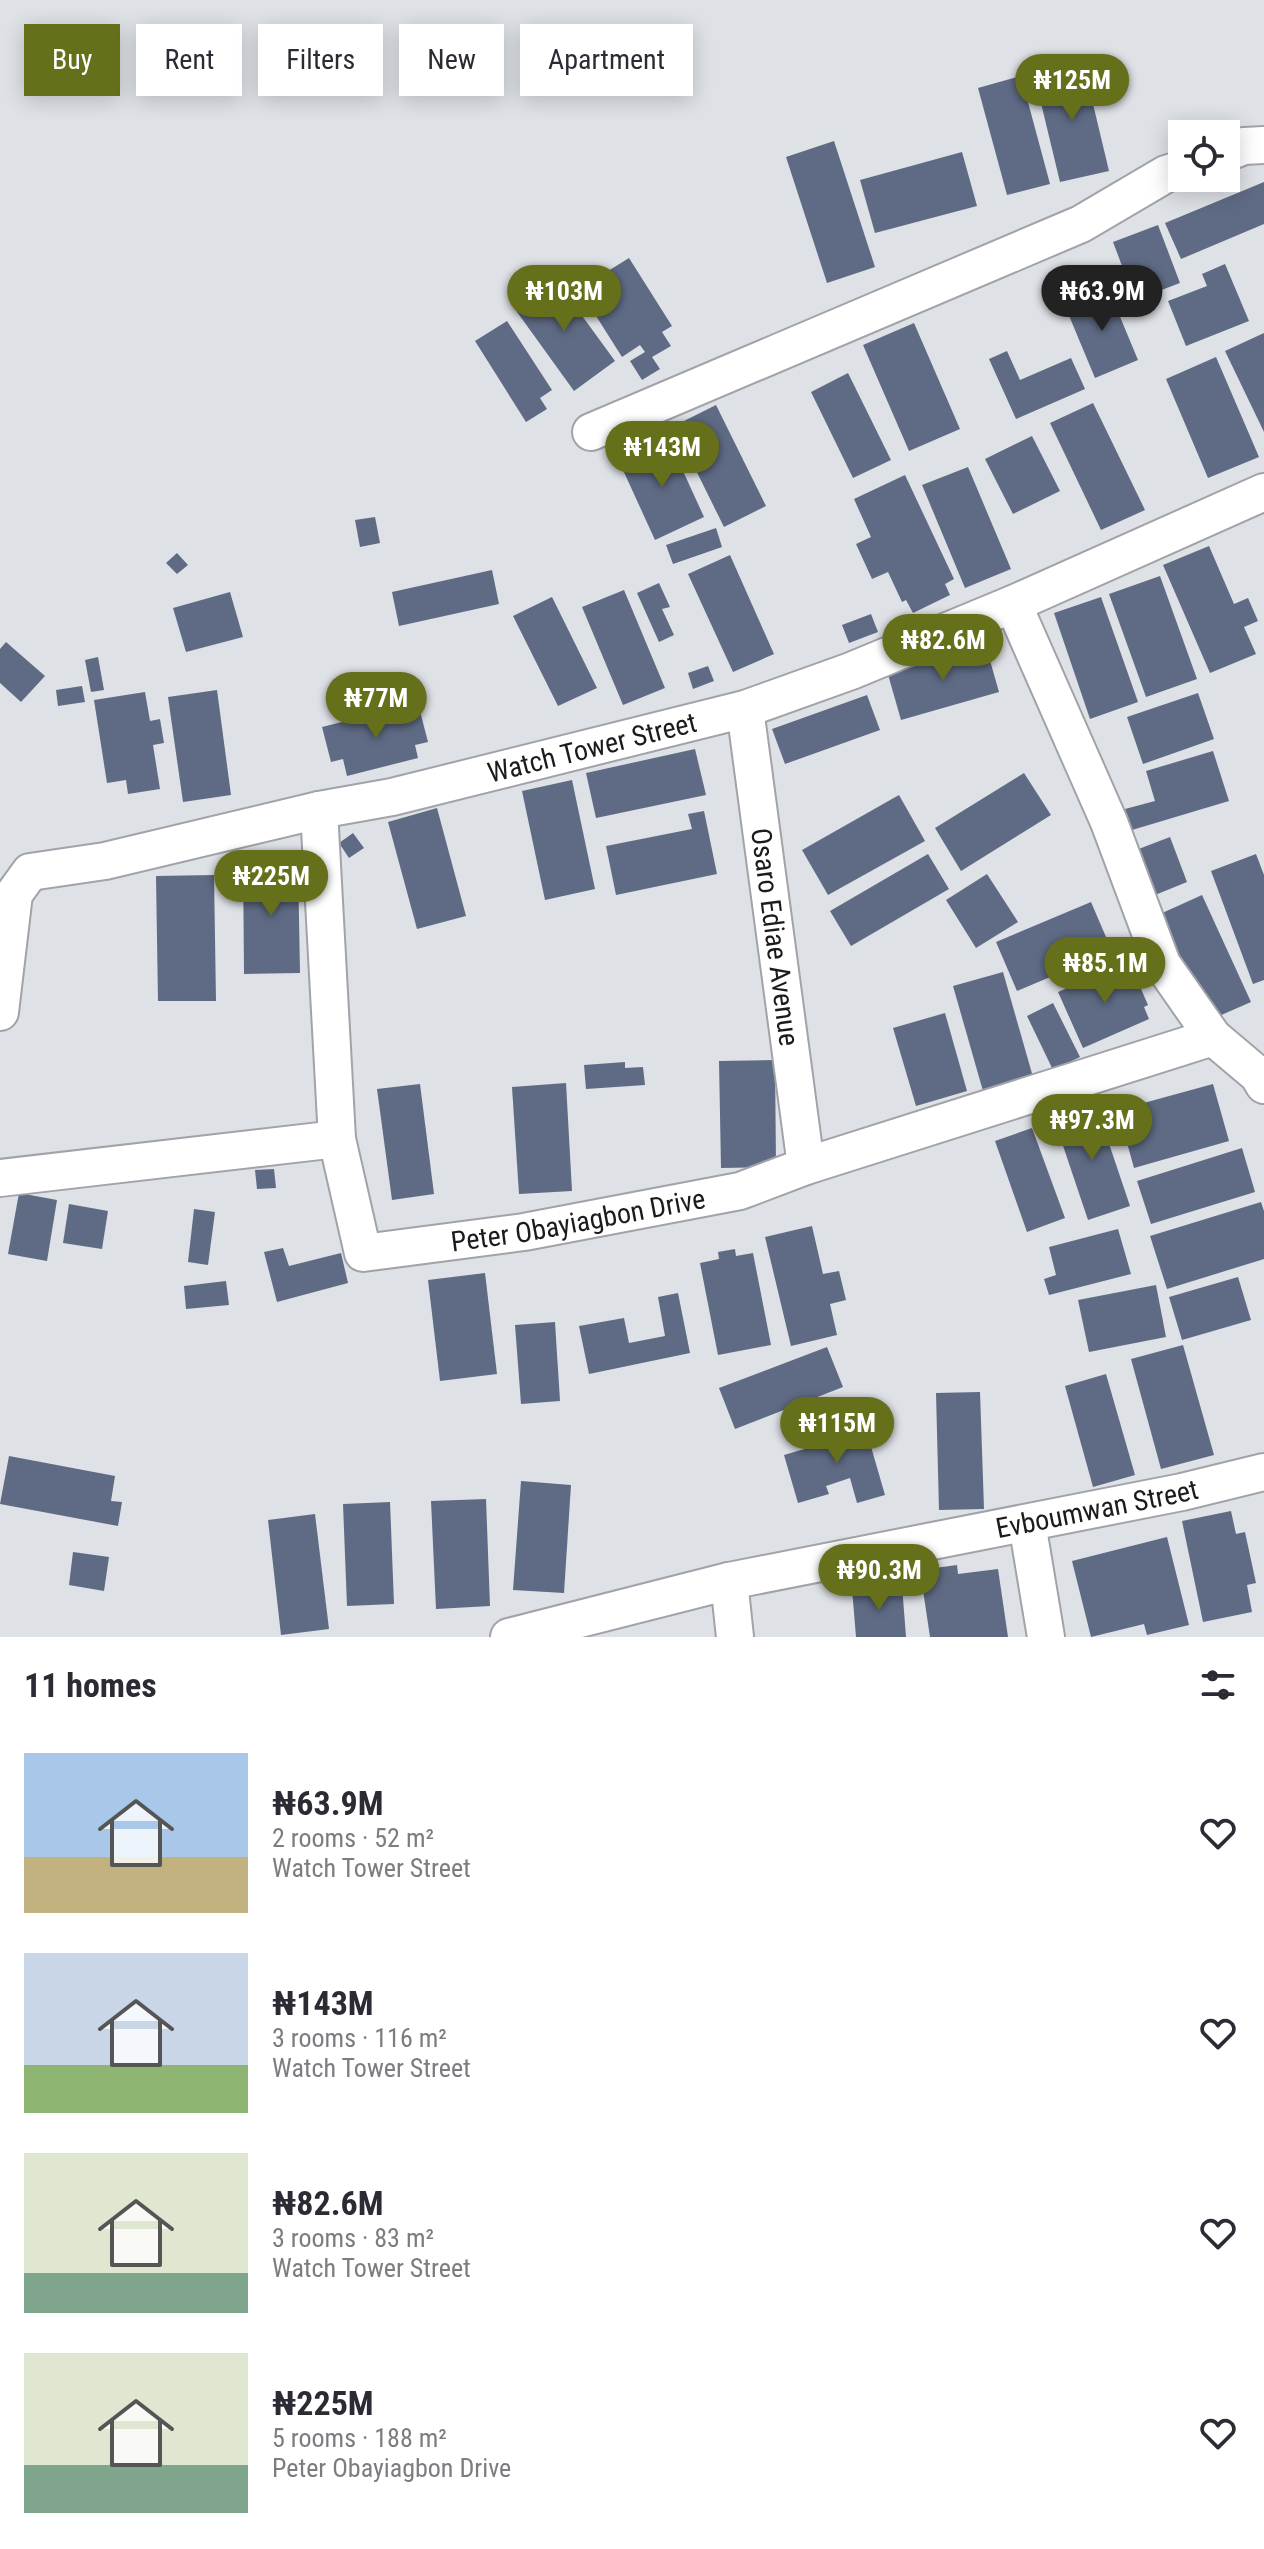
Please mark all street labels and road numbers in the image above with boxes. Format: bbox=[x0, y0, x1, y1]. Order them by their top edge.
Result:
street label: Watch Tower Street bbox=[484, 706, 700, 790]
street label: Osaro Ediae Avenue bbox=[744, 826, 806, 1048]
street label: Peter Obayiagbon Drive bbox=[449, 1182, 708, 1258]
street label: Evboumwan Street bbox=[993, 1473, 1202, 1545]

